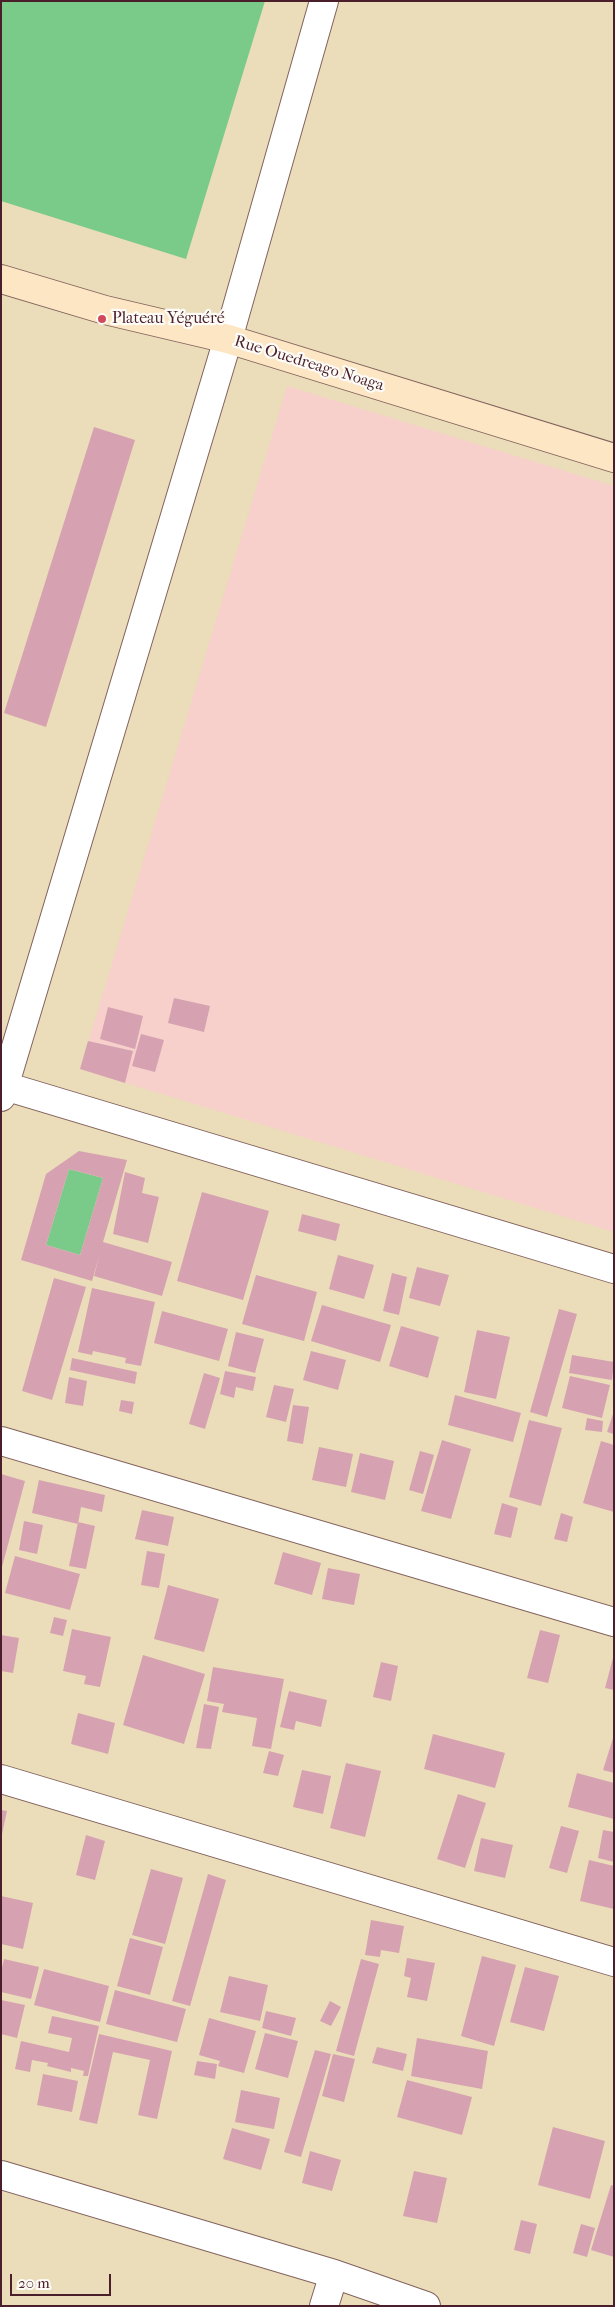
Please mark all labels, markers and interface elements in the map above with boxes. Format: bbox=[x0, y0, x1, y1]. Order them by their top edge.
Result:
place label: Plateau Yéguéré bbox=[112, 309, 225, 329]
marker: Plateau Yéguéré bbox=[96, 313, 108, 325]
street label: Rue Ouedreago Noaga bbox=[232, 332, 386, 396]
scale bar bbox=[12, 2264, 114, 2296]
text: 20 m bbox=[18, 2274, 50, 2292]

